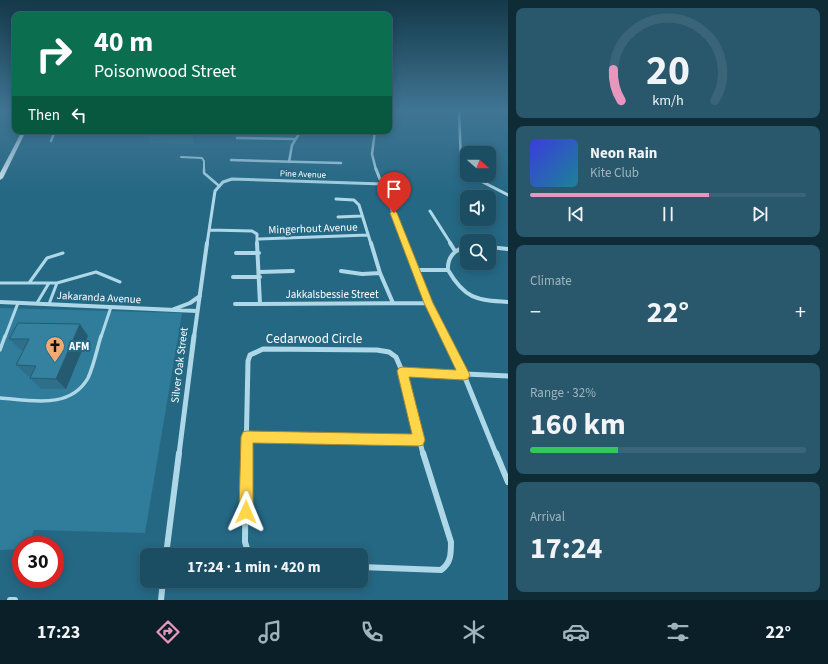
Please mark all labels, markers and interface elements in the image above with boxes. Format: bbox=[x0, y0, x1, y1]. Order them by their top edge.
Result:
text: 40 m bbox=[94, 22, 153, 62]
icon: right bbox=[28, 28, 80, 80]
text: 20 bbox=[646, 41, 690, 101]
text: Poisonwood Street bbox=[94, 59, 236, 84]
text: km/h bbox=[652, 90, 684, 111]
icon: left bbox=[68, 104, 90, 126]
text: Then bbox=[28, 105, 60, 126]
text: Neon Rain bbox=[590, 143, 657, 164]
north arrow bbox=[460, 146, 496, 182]
map controls bbox=[460, 146, 496, 270]
text: Kite Club bbox=[590, 164, 639, 182]
street label: Pine Avenue bbox=[280, 167, 327, 182]
pin bbox=[377, 172, 411, 213]
icon: arrive bbox=[383, 178, 405, 200]
button: sound bbox=[460, 190, 496, 226]
icon: previous bbox=[565, 203, 587, 225]
icon: pause bbox=[657, 203, 679, 225]
icon: next bbox=[749, 203, 771, 225]
street label: Mingerhout Avenue bbox=[268, 219, 358, 238]
button: search bbox=[460, 234, 496, 270]
text: Climate bbox=[530, 272, 572, 290]
street label: Jakkalsbessie Street bbox=[285, 287, 379, 302]
street label: Jakaranda Avenue bbox=[56, 288, 142, 307]
text: 22° bbox=[647, 291, 689, 334]
text: − bbox=[530, 296, 541, 328]
text: + bbox=[795, 296, 806, 328]
street label: Silver Oak Street bbox=[167, 326, 192, 404]
street label: Cedarwood Circle bbox=[266, 330, 362, 348]
church icon: AFM bbox=[44, 335, 66, 363]
place label: AFM bbox=[68, 339, 89, 354]
text: Range · 32% bbox=[530, 384, 596, 402]
text: 160 km bbox=[530, 403, 626, 446]
position arrow bbox=[225, 491, 267, 533]
text: Arrival bbox=[530, 508, 565, 526]
text: 17:24 bbox=[530, 527, 602, 570]
speed limit sign: 30 bbox=[12, 536, 64, 588]
text: 17:24 · 1 min · 420 m bbox=[187, 557, 321, 578]
icon: directions bbox=[154, 618, 182, 646]
icon: music bbox=[256, 618, 284, 646]
icon: phone bbox=[358, 618, 386, 646]
icon: climate bbox=[460, 618, 488, 646]
icon: car bbox=[562, 618, 590, 646]
icon: filters bbox=[664, 618, 692, 646]
text: 17:23 bbox=[37, 620, 80, 645]
text: 22° bbox=[765, 620, 791, 645]

